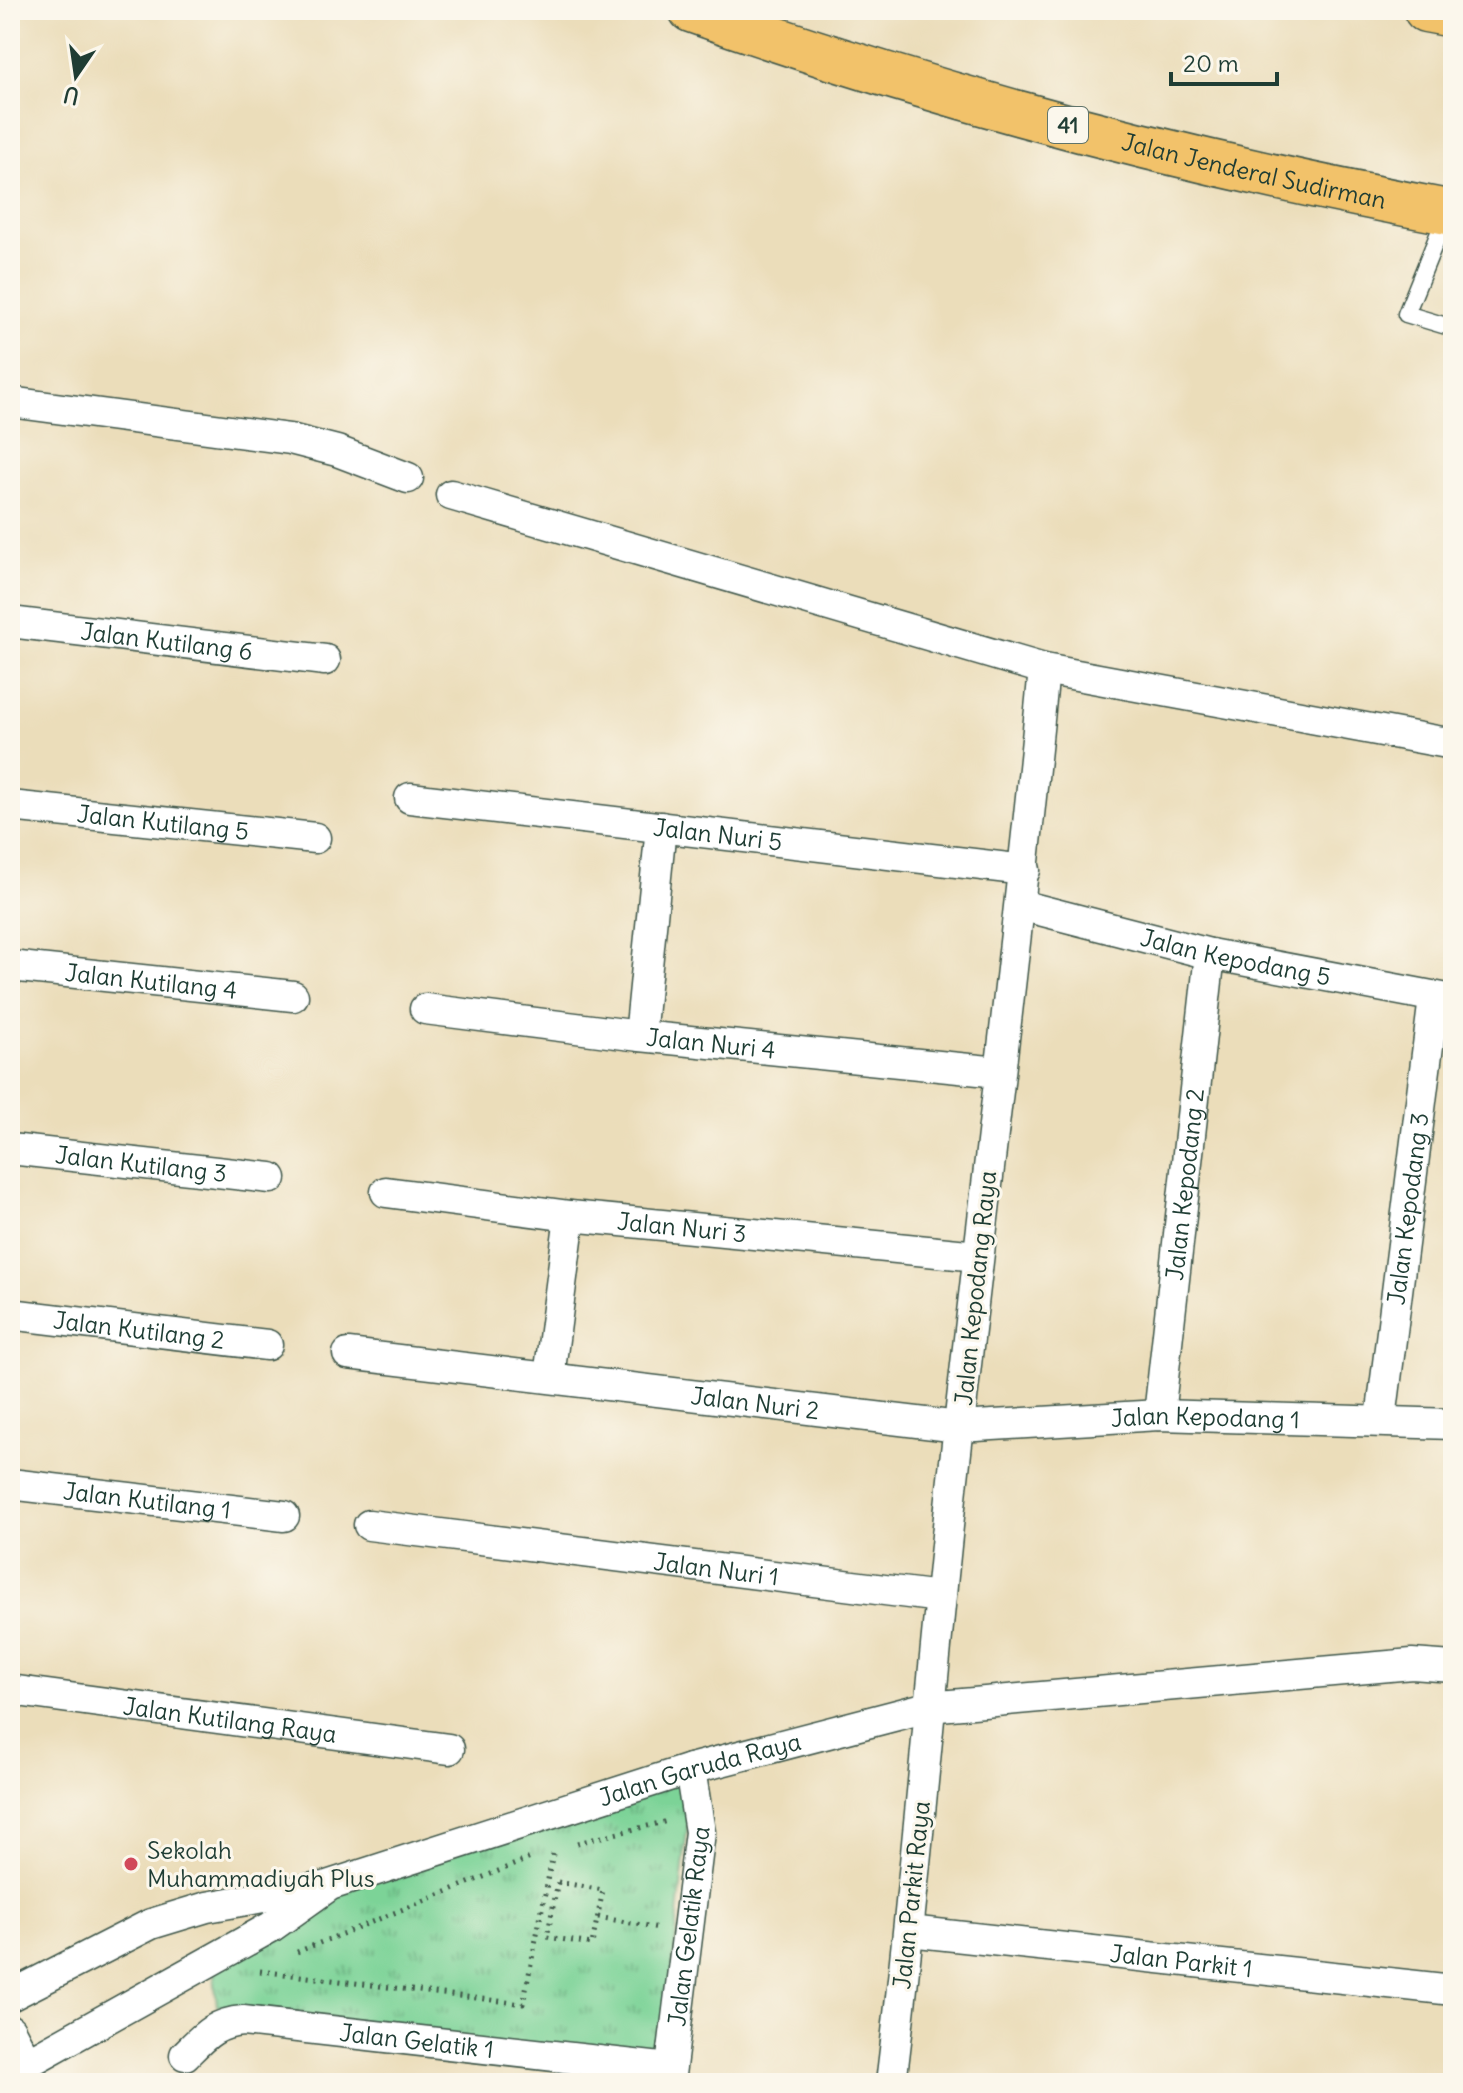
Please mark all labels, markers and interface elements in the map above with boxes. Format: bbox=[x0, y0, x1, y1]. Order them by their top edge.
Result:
north arrow bbox=[36, 36, 116, 116]
scale bar bbox=[1171, 36, 1277, 86]
text: 20 m bbox=[1183, 48, 1239, 78]
text: U bbox=[61, 80, 82, 111]
road number: 41 bbox=[1048, 107, 1088, 143]
street label: Jalan Jenderal Sudirman bbox=[1119, 126, 1389, 215]
street label: Jalan Kutilang 6 bbox=[79, 616, 254, 666]
street label: Jalan Kutilang 5 bbox=[76, 798, 251, 846]
street label: Jalan Nuri 5 bbox=[652, 812, 784, 856]
street label: Jalan Kepodang 5 bbox=[1137, 922, 1333, 992]
street label: Jalan Kutilang 4 bbox=[64, 957, 239, 1005]
street label: Jalan Nuri 4 bbox=[645, 1022, 777, 1065]
street label: Jalan Kepodang 2 bbox=[1159, 1087, 1210, 1282]
street label: Jalan Kepodang 3 bbox=[1381, 1111, 1434, 1307]
street label: Jalan Kutilang 3 bbox=[54, 1139, 229, 1188]
street label: Jalan Kepodang Raya bbox=[948, 1169, 1002, 1407]
street label: Jalan Nuri 3 bbox=[616, 1206, 748, 1248]
street label: Jalan Kutilang 2 bbox=[52, 1304, 226, 1355]
street label: Jalan Nuri 2 bbox=[689, 1380, 821, 1425]
street label: Jalan Kepodang 1 bbox=[1110, 1400, 1300, 1434]
street label: Jalan Kutilang 1 bbox=[62, 1475, 232, 1525]
street label: Jalan Nuri 1 bbox=[652, 1546, 780, 1592]
street label: Jalan Kutilang Raya bbox=[122, 1690, 339, 1749]
street label: Jalan Garuda Raya bbox=[595, 1726, 804, 1812]
street label: Jalan Parkit Raya bbox=[886, 1799, 936, 1991]
street label: Jalan Gelatik Raya bbox=[661, 1824, 716, 2028]
place label: Sekolah Muhammadiyah Plus bbox=[147, 1835, 375, 1893]
marker: Sekolah Muhammadiyah Plus bbox=[122, 1855, 140, 1873]
street label: Jalan Parkit 1 bbox=[1109, 1938, 1254, 1983]
street label: Jalan Gelatik 1 bbox=[338, 2017, 495, 2064]

